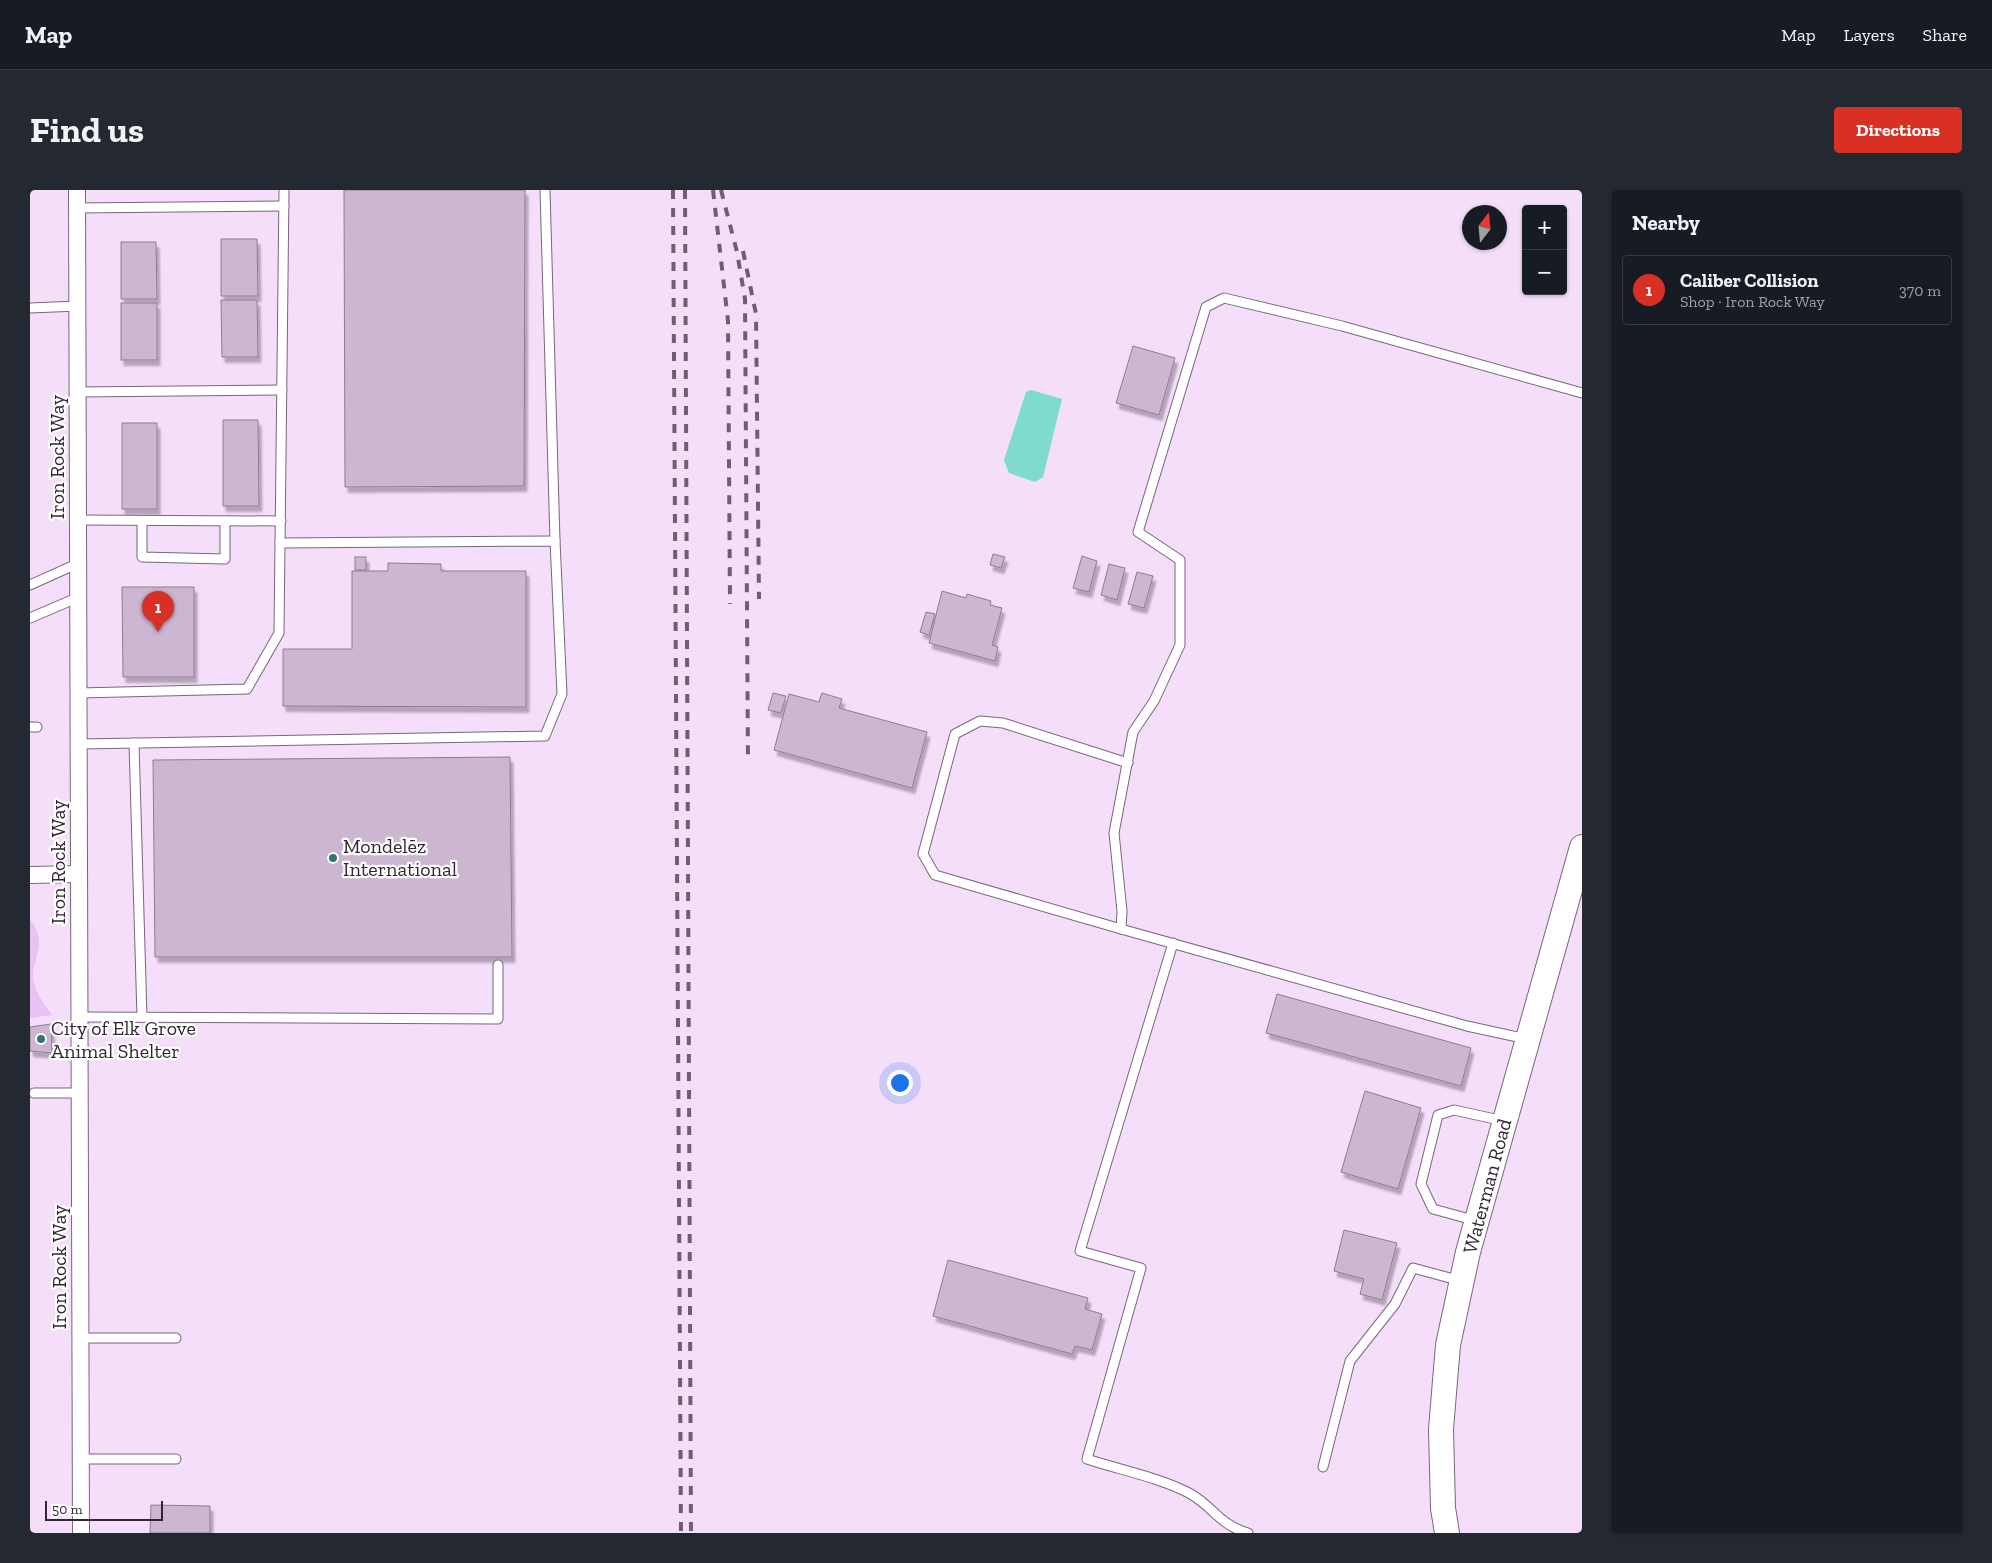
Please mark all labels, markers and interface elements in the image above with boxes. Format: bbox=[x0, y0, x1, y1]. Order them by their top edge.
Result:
text: Map bbox=[25, 20, 72, 49]
text: Map bbox=[1781, 24, 1816, 46]
text: Layers bbox=[1844, 24, 1895, 46]
text: Share bbox=[1923, 24, 1967, 46]
button: Directions bbox=[1834, 107, 1962, 153]
text: Find us bbox=[30, 109, 144, 151]
north arrow bbox=[1462, 205, 1507, 250]
map controls bbox=[1522, 205, 1567, 295]
button: + bbox=[1522, 205, 1567, 250]
text: Nearby bbox=[1632, 210, 1700, 235]
button: − bbox=[1522, 250, 1567, 295]
text: Caliber Collision bbox=[1680, 269, 1819, 292]
text: 1 bbox=[1646, 281, 1652, 300]
text: 370 m bbox=[1899, 281, 1941, 300]
text: Shop · Iron Rock Way bbox=[1680, 292, 1825, 311]
street label: Iron Rock Way bbox=[45, 394, 69, 519]
pin: 1 bbox=[142, 591, 174, 632]
street label: Iron Rock Way bbox=[46, 799, 70, 924]
place label: Mondelēz International bbox=[343, 834, 457, 881]
marker: Mondelēz International bbox=[327, 852, 339, 864]
place label: City of Elk Grove Animal Shelter bbox=[51, 1016, 196, 1063]
marker: City of Elk Grove Animal Shelter bbox=[35, 1033, 47, 1045]
your location bbox=[887, 1070, 913, 1096]
street label: Waterman Road bbox=[1457, 1116, 1517, 1256]
street label: Iron Rock Way bbox=[47, 1204, 71, 1329]
scale bar bbox=[45, 1498, 162, 1521]
text: 50 m bbox=[52, 1501, 83, 1518]

